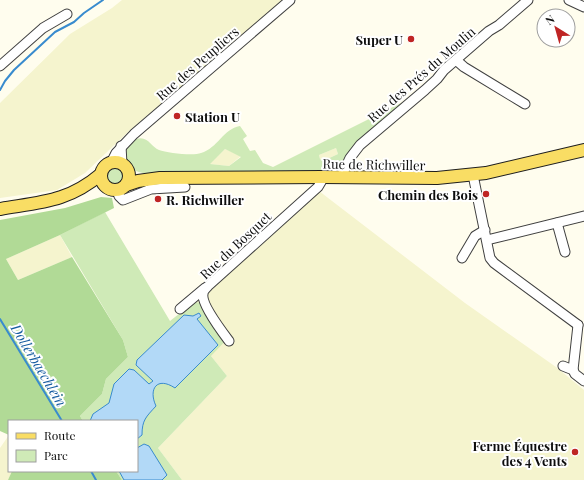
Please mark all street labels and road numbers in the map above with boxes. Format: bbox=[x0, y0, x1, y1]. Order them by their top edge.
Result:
street label: Rue des Peupliers bbox=[152, 22, 242, 103]
street label: Rue des Prés du Moulin bbox=[364, 22, 479, 125]
street label: Rue de Richwiller bbox=[322, 155, 426, 173]
street label: Rue du Bosquet bbox=[196, 207, 274, 282]

